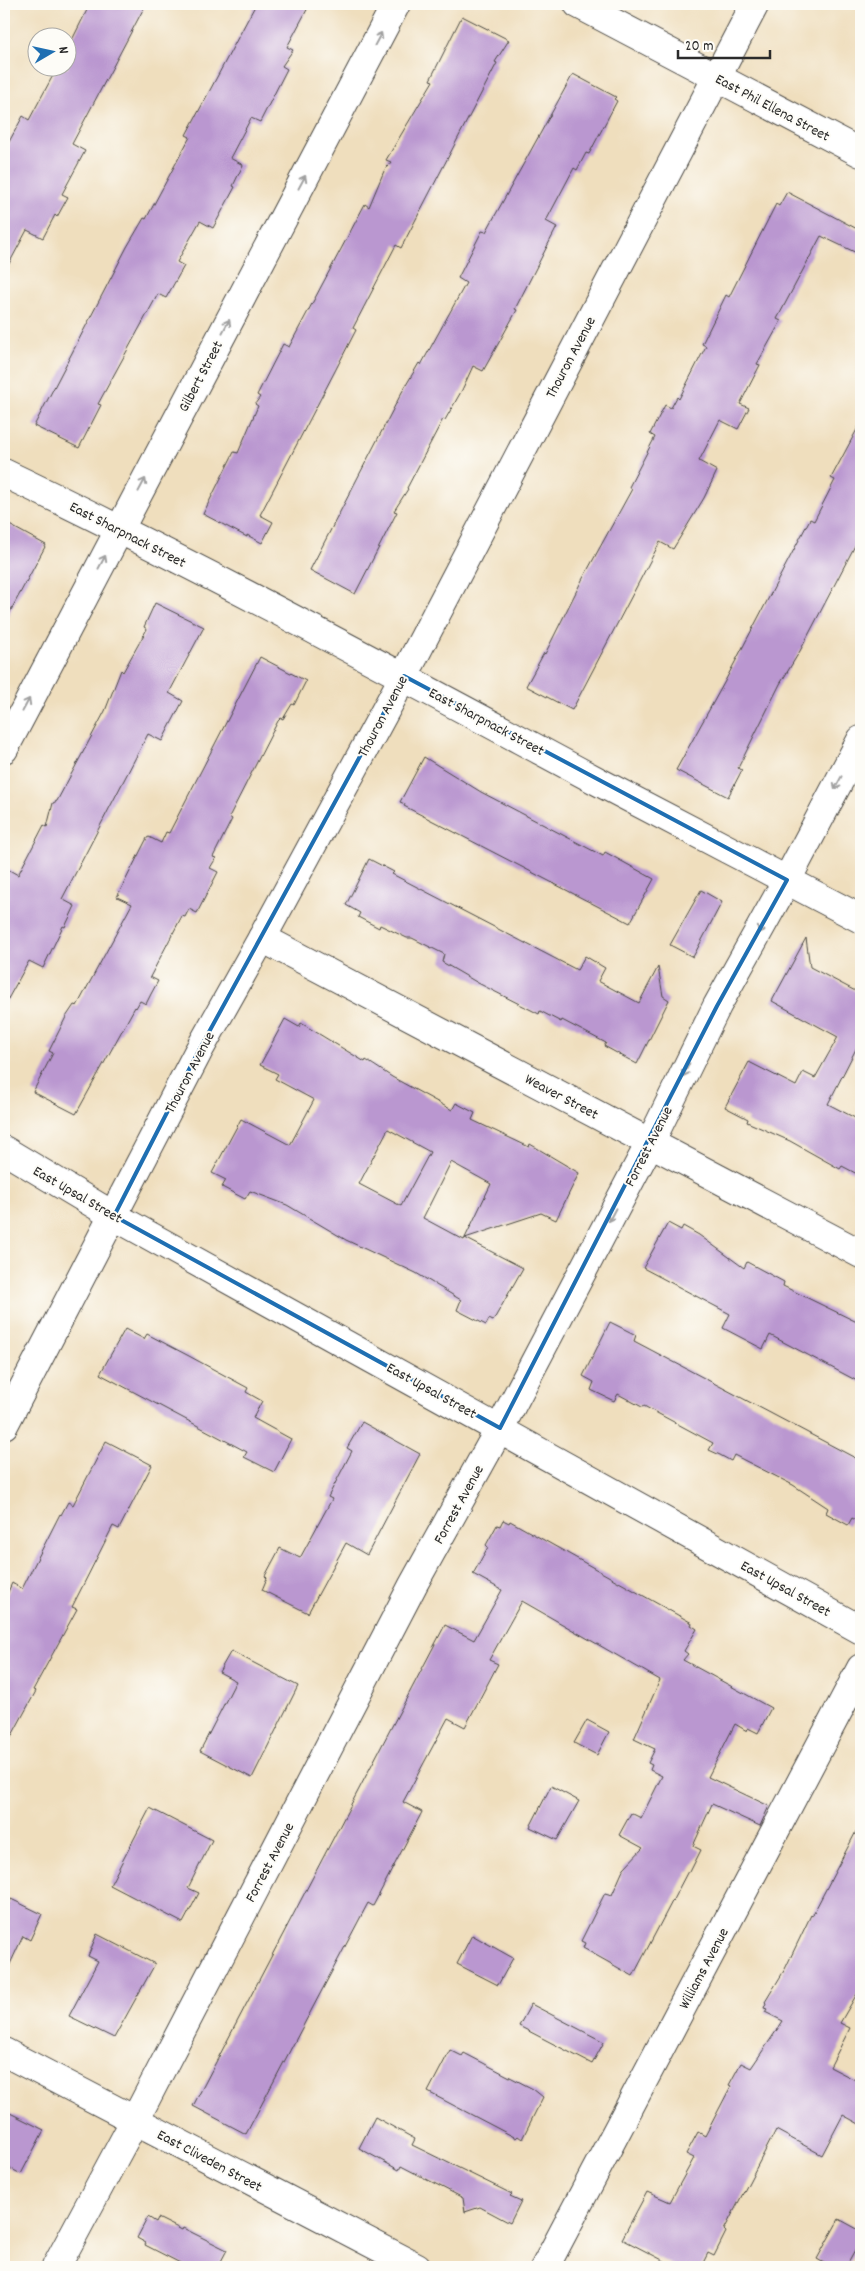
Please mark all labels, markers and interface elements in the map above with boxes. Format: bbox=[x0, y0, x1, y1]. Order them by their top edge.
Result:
north arrow bbox=[28, 28, 78, 78]
scale bar bbox=[678, 28, 770, 60]
one-way arrow bbox=[373, 31, 383, 46]
text: 20 m bbox=[685, 36, 713, 58]
text: N bbox=[52, 45, 73, 55]
street label: East Phil Ellena Street bbox=[711, 69, 834, 148]
one-way arrow bbox=[297, 175, 307, 190]
street label: Thouron Avenue bbox=[541, 313, 603, 403]
one-way arrow bbox=[222, 319, 231, 334]
street label: Gilbert Street bbox=[174, 337, 230, 417]
one-way arrow bbox=[138, 479, 148, 493]
street label: East Sharpnack Street bbox=[65, 497, 190, 575]
one-way arrow bbox=[97, 554, 107, 569]
street label: Thouron Avenue bbox=[353, 672, 415, 762]
street label: East Sharpnack Street bbox=[424, 683, 548, 763]
one-way arrow bbox=[22, 699, 32, 713]
one-way arrow bbox=[833, 776, 843, 790]
one-way arrow bbox=[756, 919, 766, 933]
street label: Thouron Avenue bbox=[160, 1028, 222, 1118]
one-way arrow bbox=[681, 1062, 690, 1077]
street label: Weaver Street bbox=[520, 1069, 602, 1127]
street label: Forrest Avenue bbox=[620, 1103, 680, 1191]
street label: East Upsal Street bbox=[28, 1161, 126, 1231]
one-way arrow bbox=[607, 1207, 616, 1222]
street label: East Upsal Street bbox=[382, 1358, 481, 1426]
street label: Forrest Avenue bbox=[429, 1461, 491, 1549]
street label: East Upsal Street bbox=[736, 1556, 835, 1624]
street label: Forrest Avenue bbox=[241, 1819, 301, 1907]
street label: Williams Avenue bbox=[674, 1924, 736, 2014]
street label: East Cliveden Street bbox=[153, 2125, 266, 2199]

